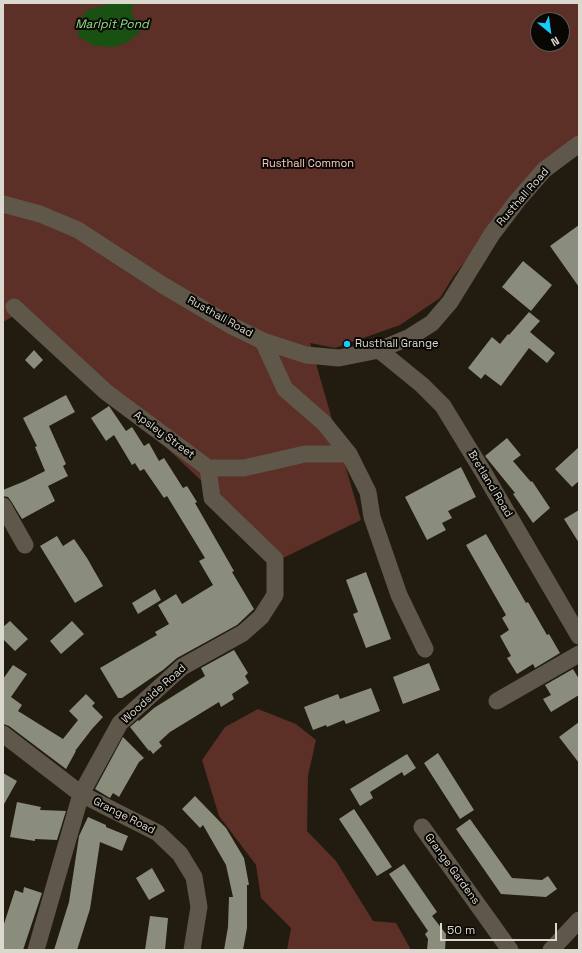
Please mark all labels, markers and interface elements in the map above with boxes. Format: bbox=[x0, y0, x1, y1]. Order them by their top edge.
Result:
north arrow bbox=[530, 12, 570, 52]
water label: Marlpit Pond bbox=[75, 18, 149, 32]
text: N bbox=[549, 34, 562, 50]
park label: Rusthall Common bbox=[262, 157, 354, 171]
street label: Rusthall Road bbox=[494, 165, 552, 229]
street label: Rusthall Road bbox=[185, 294, 255, 340]
place label: Rusthall Grange bbox=[355, 337, 439, 351]
marker: Rusthall Grange bbox=[342, 339, 352, 349]
street label: Apsley Street bbox=[131, 408, 197, 462]
street label: Bretland Road bbox=[465, 448, 515, 520]
street label: Woodside Road bbox=[119, 662, 189, 726]
street label: Grange Road bbox=[91, 795, 157, 837]
street label: Grange Gardens bbox=[422, 831, 482, 907]
scale bar bbox=[442, 915, 559, 941]
text: 50 m bbox=[447, 922, 475, 938]

